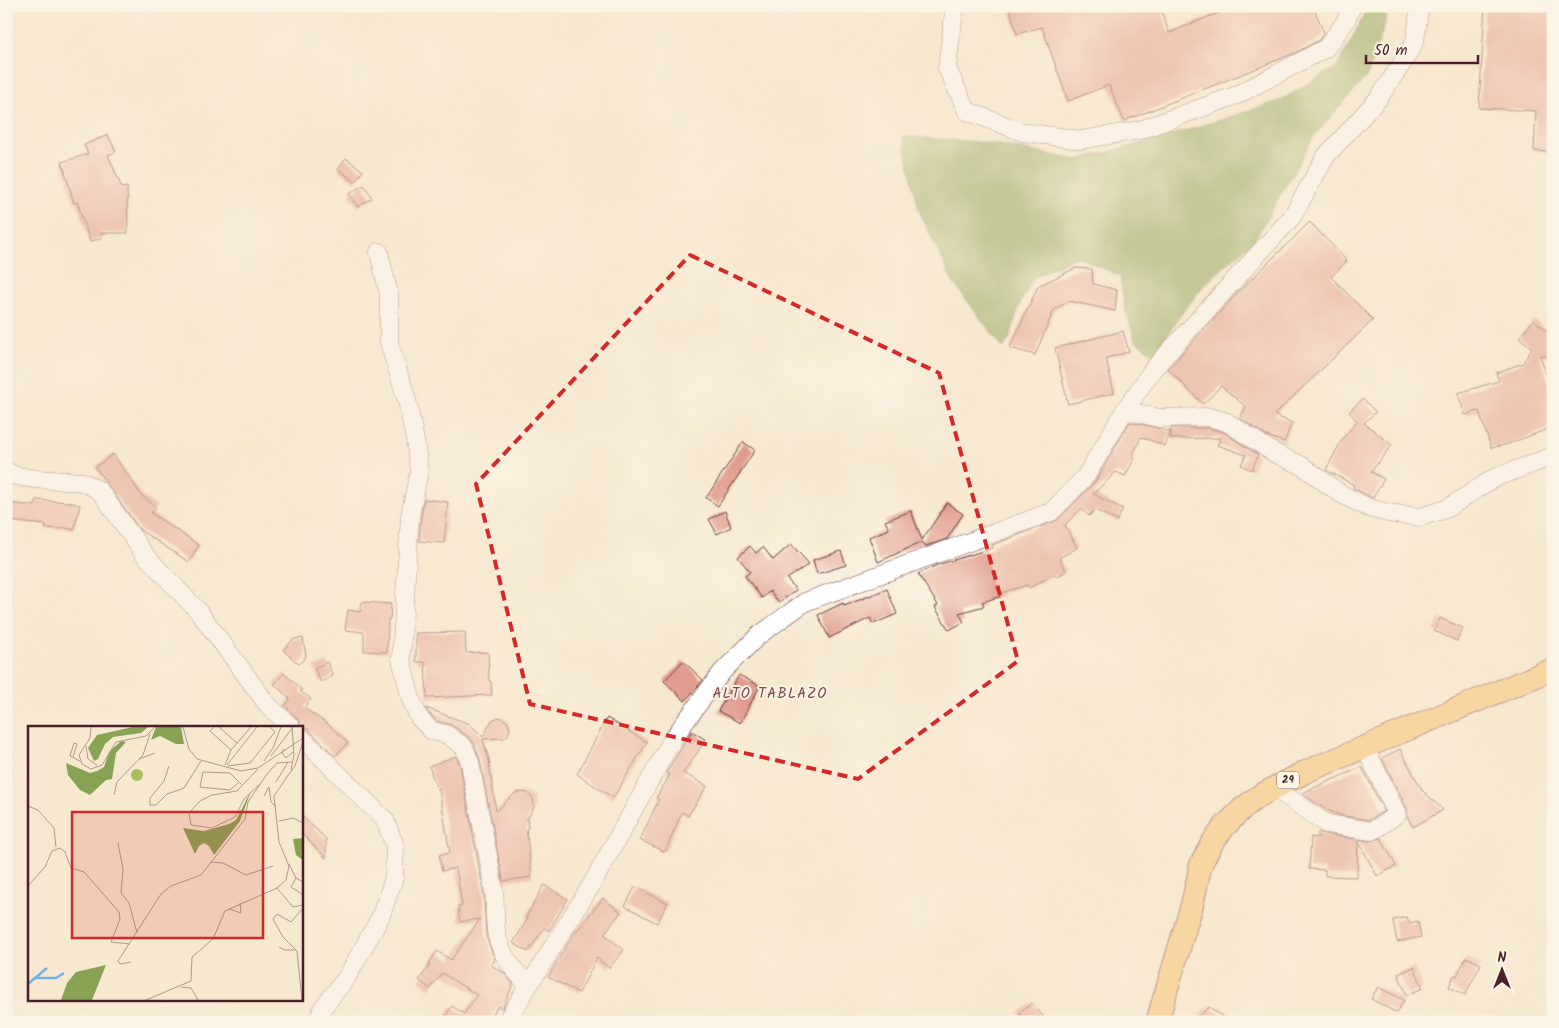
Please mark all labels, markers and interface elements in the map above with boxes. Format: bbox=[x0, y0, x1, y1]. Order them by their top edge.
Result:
scale bar bbox=[1366, 32, 1479, 64]
text: 50 m bbox=[1374, 39, 1408, 63]
district label: ALTO TABLAZO bbox=[712, 682, 828, 706]
inset map bbox=[28, 726, 302, 1000]
road number: 29 bbox=[1277, 772, 1299, 788]
north arrow bbox=[1476, 946, 1526, 996]
text: N bbox=[1498, 947, 1507, 969]

